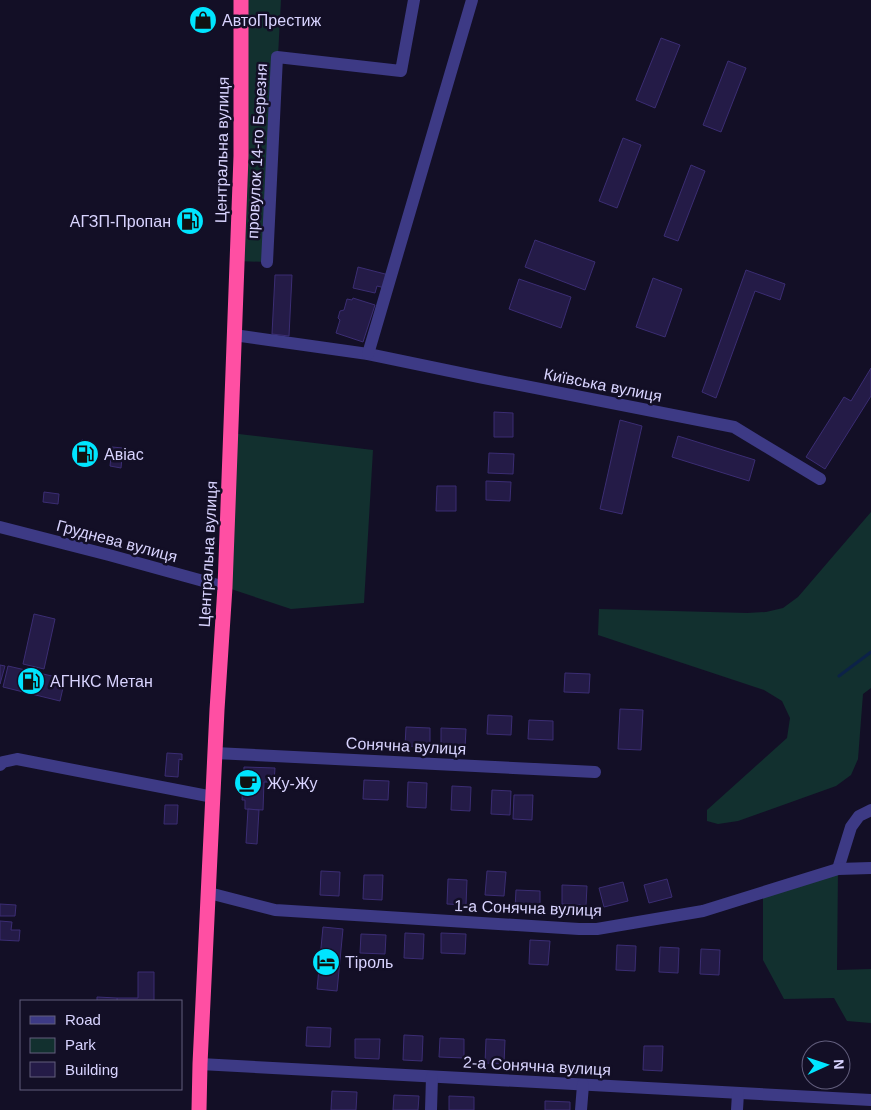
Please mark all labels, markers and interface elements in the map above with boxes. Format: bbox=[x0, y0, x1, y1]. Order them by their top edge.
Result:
shop icon: АвтоПрестиж bbox=[188, 5, 218, 35]
place label: АвтоПрестиж bbox=[222, 12, 321, 29]
street label: провулок 14-го Березня bbox=[244, 63, 270, 239]
street label: Центральна вулиця bbox=[212, 77, 232, 223]
fuel station icon: АГЗП-Пропан bbox=[175, 206, 205, 236]
place label: АГЗП-Пропан bbox=[70, 213, 171, 230]
street label: Київська вулиця bbox=[543, 365, 663, 405]
fuel station icon: Авіас bbox=[70, 439, 100, 469]
place label: Авіас bbox=[104, 446, 144, 463]
street label: Центральна вулиця bbox=[196, 480, 220, 628]
street label: Груднева вулиця bbox=[55, 517, 179, 565]
fuel station icon: АГНКС Метан bbox=[16, 666, 46, 696]
place label: АГНКС Метан bbox=[50, 673, 153, 690]
street label: Сонячна вулиця bbox=[345, 734, 467, 758]
cafe icon: Жу-Жу bbox=[233, 768, 263, 798]
place label: Жу-Жу bbox=[267, 775, 318, 792]
street label: 1-а Сонячна вулиця bbox=[454, 897, 602, 919]
hotel icon: Тіроль bbox=[311, 947, 341, 977]
place label: Тіроль bbox=[345, 954, 393, 971]
legend bbox=[20, 1000, 182, 1090]
text: Road bbox=[65, 1011, 101, 1028]
text: Park bbox=[65, 1036, 96, 1053]
north arrow bbox=[801, 1040, 851, 1090]
street label: 2-а Сонячна вулиця bbox=[463, 1054, 611, 1078]
text: N bbox=[831, 1059, 847, 1070]
text: Building bbox=[65, 1061, 118, 1078]

